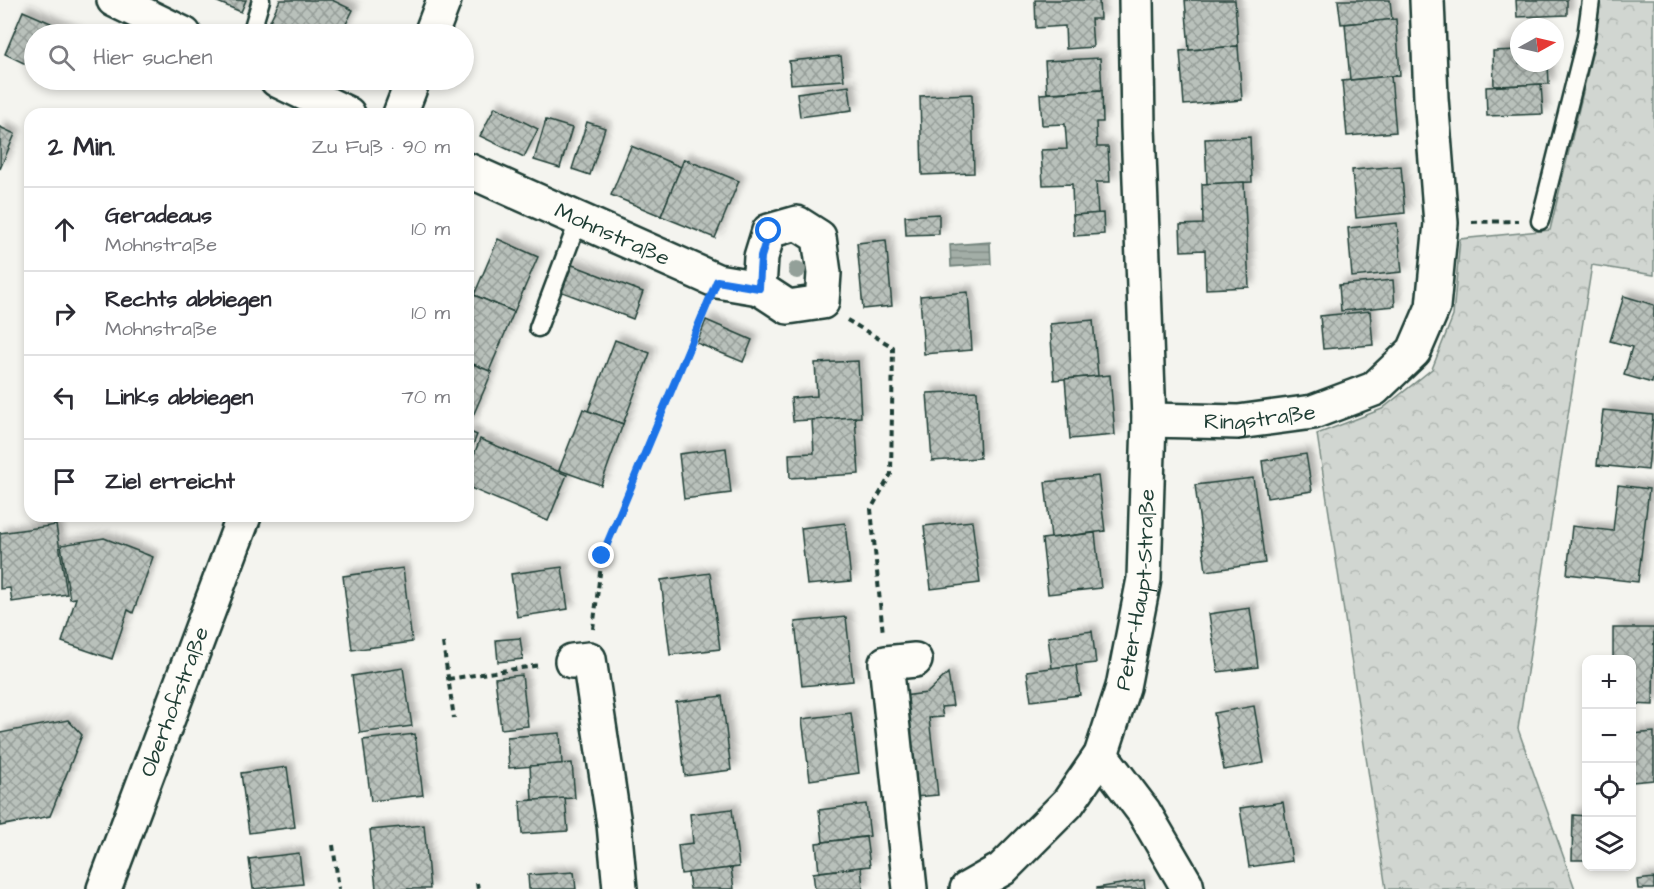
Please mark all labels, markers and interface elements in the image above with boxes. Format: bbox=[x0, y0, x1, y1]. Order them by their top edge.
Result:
north arrow bbox=[1510, 18, 1564, 72]
search box bbox=[24, 24, 474, 90]
icon: search bbox=[45, 41, 78, 74]
text: Hier suchen bbox=[93, 42, 212, 73]
text: 2 Min. bbox=[48, 129, 115, 165]
text: Zu Fuß · 90 m bbox=[312, 133, 450, 161]
street label: Mohnstraße bbox=[550, 195, 675, 274]
text: Geradeaus bbox=[105, 200, 212, 231]
icon: ahead bbox=[48, 213, 81, 246]
text: 10 m bbox=[411, 215, 450, 243]
route start bbox=[755, 217, 781, 243]
text: Mohnstraße bbox=[105, 231, 217, 259]
text: Rechts abbiegen bbox=[105, 284, 272, 315]
icon: right bbox=[48, 297, 81, 330]
text: 10 m bbox=[411, 299, 450, 327]
text: Mohnstraße bbox=[105, 315, 217, 343]
icon: left bbox=[48, 381, 81, 414]
text: Links abbiegen bbox=[105, 382, 253, 413]
text: 70 m bbox=[402, 383, 450, 411]
street label: Ringstraße bbox=[1204, 396, 1318, 439]
icon: arrive bbox=[48, 465, 81, 498]
text: Ziel erreicht bbox=[105, 466, 235, 497]
street label: Peter-Haupt-Straße bbox=[1107, 488, 1162, 693]
route end bbox=[588, 542, 614, 568]
street label: Oberhofstraße bbox=[132, 622, 217, 781]
map controls bbox=[1582, 655, 1636, 871]
button: + bbox=[1582, 655, 1636, 709]
button: − bbox=[1582, 709, 1636, 763]
button: locate bbox=[1582, 763, 1636, 817]
button: layers bbox=[1582, 817, 1636, 871]

